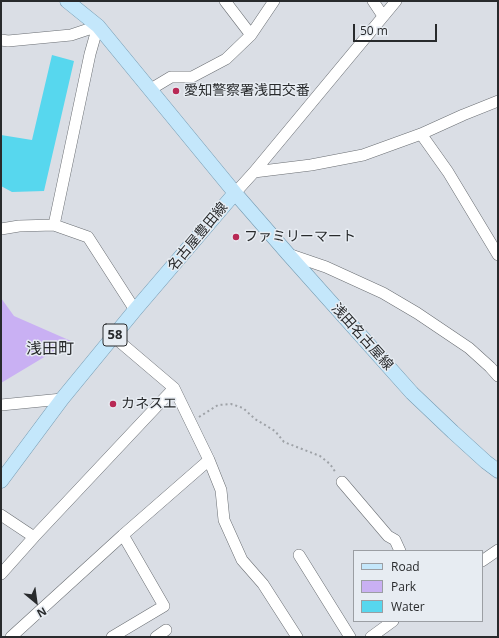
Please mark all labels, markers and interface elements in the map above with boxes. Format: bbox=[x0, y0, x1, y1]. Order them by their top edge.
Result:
scale bar bbox=[355, 16, 439, 42]
text: 50 m bbox=[360, 22, 388, 39]
place label: 愛知警察署浅田交番 bbox=[184, 83, 310, 99]
marker: 愛知警察署浅田交番 bbox=[171, 86, 181, 96]
street label: 名古屋豊田線 bbox=[165, 199, 231, 275]
place label: ファミリーマート bbox=[244, 229, 356, 245]
marker: ファミリーマート bbox=[231, 232, 241, 242]
street label: 浅田名古屋線 bbox=[328, 300, 396, 374]
road number: 58 bbox=[103, 324, 127, 346]
district label: 浅田町 bbox=[26, 339, 74, 359]
place label: カネスエ bbox=[121, 396, 177, 412]
marker: カネスエ bbox=[108, 399, 118, 409]
legend bbox=[353, 550, 483, 622]
text: Road bbox=[391, 558, 420, 575]
text: Park bbox=[391, 578, 416, 595]
north arrow bbox=[16, 582, 56, 622]
text: Water bbox=[391, 598, 425, 615]
text: N bbox=[35, 604, 50, 622]

